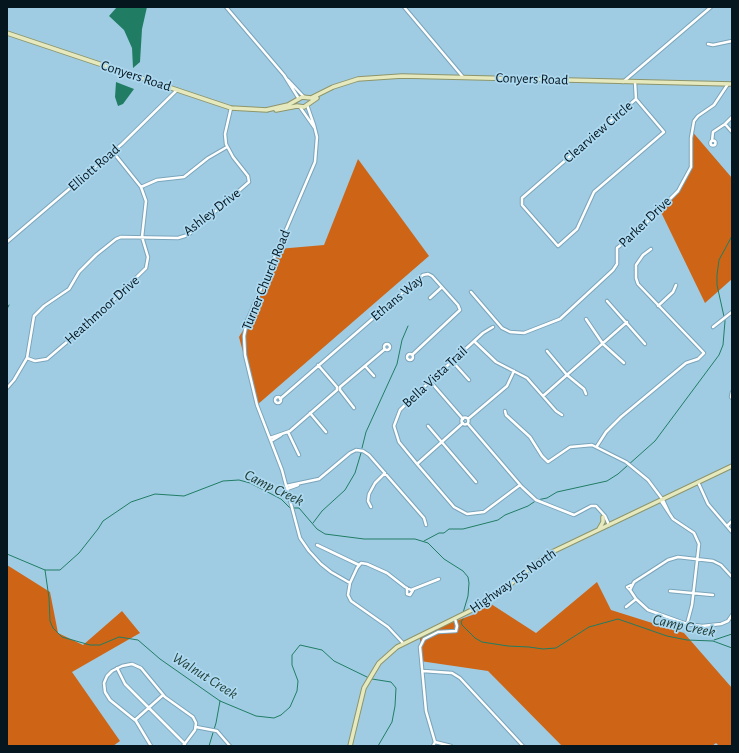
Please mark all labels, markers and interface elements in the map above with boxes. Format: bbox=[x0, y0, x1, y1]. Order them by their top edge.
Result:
street label: Conyers Road bbox=[99, 57, 173, 95]
street label: Conyers Road bbox=[495, 69, 569, 89]
street label: Clearview Circle bbox=[560, 97, 636, 167]
street label: Elliott Road bbox=[65, 141, 123, 195]
street label: Ashley Drive bbox=[180, 184, 244, 240]
street label: Parker Drive bbox=[615, 193, 675, 251]
street label: Turner Church Road bbox=[238, 227, 294, 333]
street label: Ethans Way bbox=[367, 271, 427, 325]
street label: Heathmoor Drive bbox=[61, 272, 143, 348]
street label: Bella Vista Trail bbox=[399, 343, 471, 411]
water label: Camp Creek bbox=[241, 466, 307, 510]
street label: Highway 155 North bbox=[467, 545, 559, 617]
water label: Camp Creek bbox=[651, 611, 717, 641]
water label: Walnut Creek bbox=[169, 649, 241, 703]

